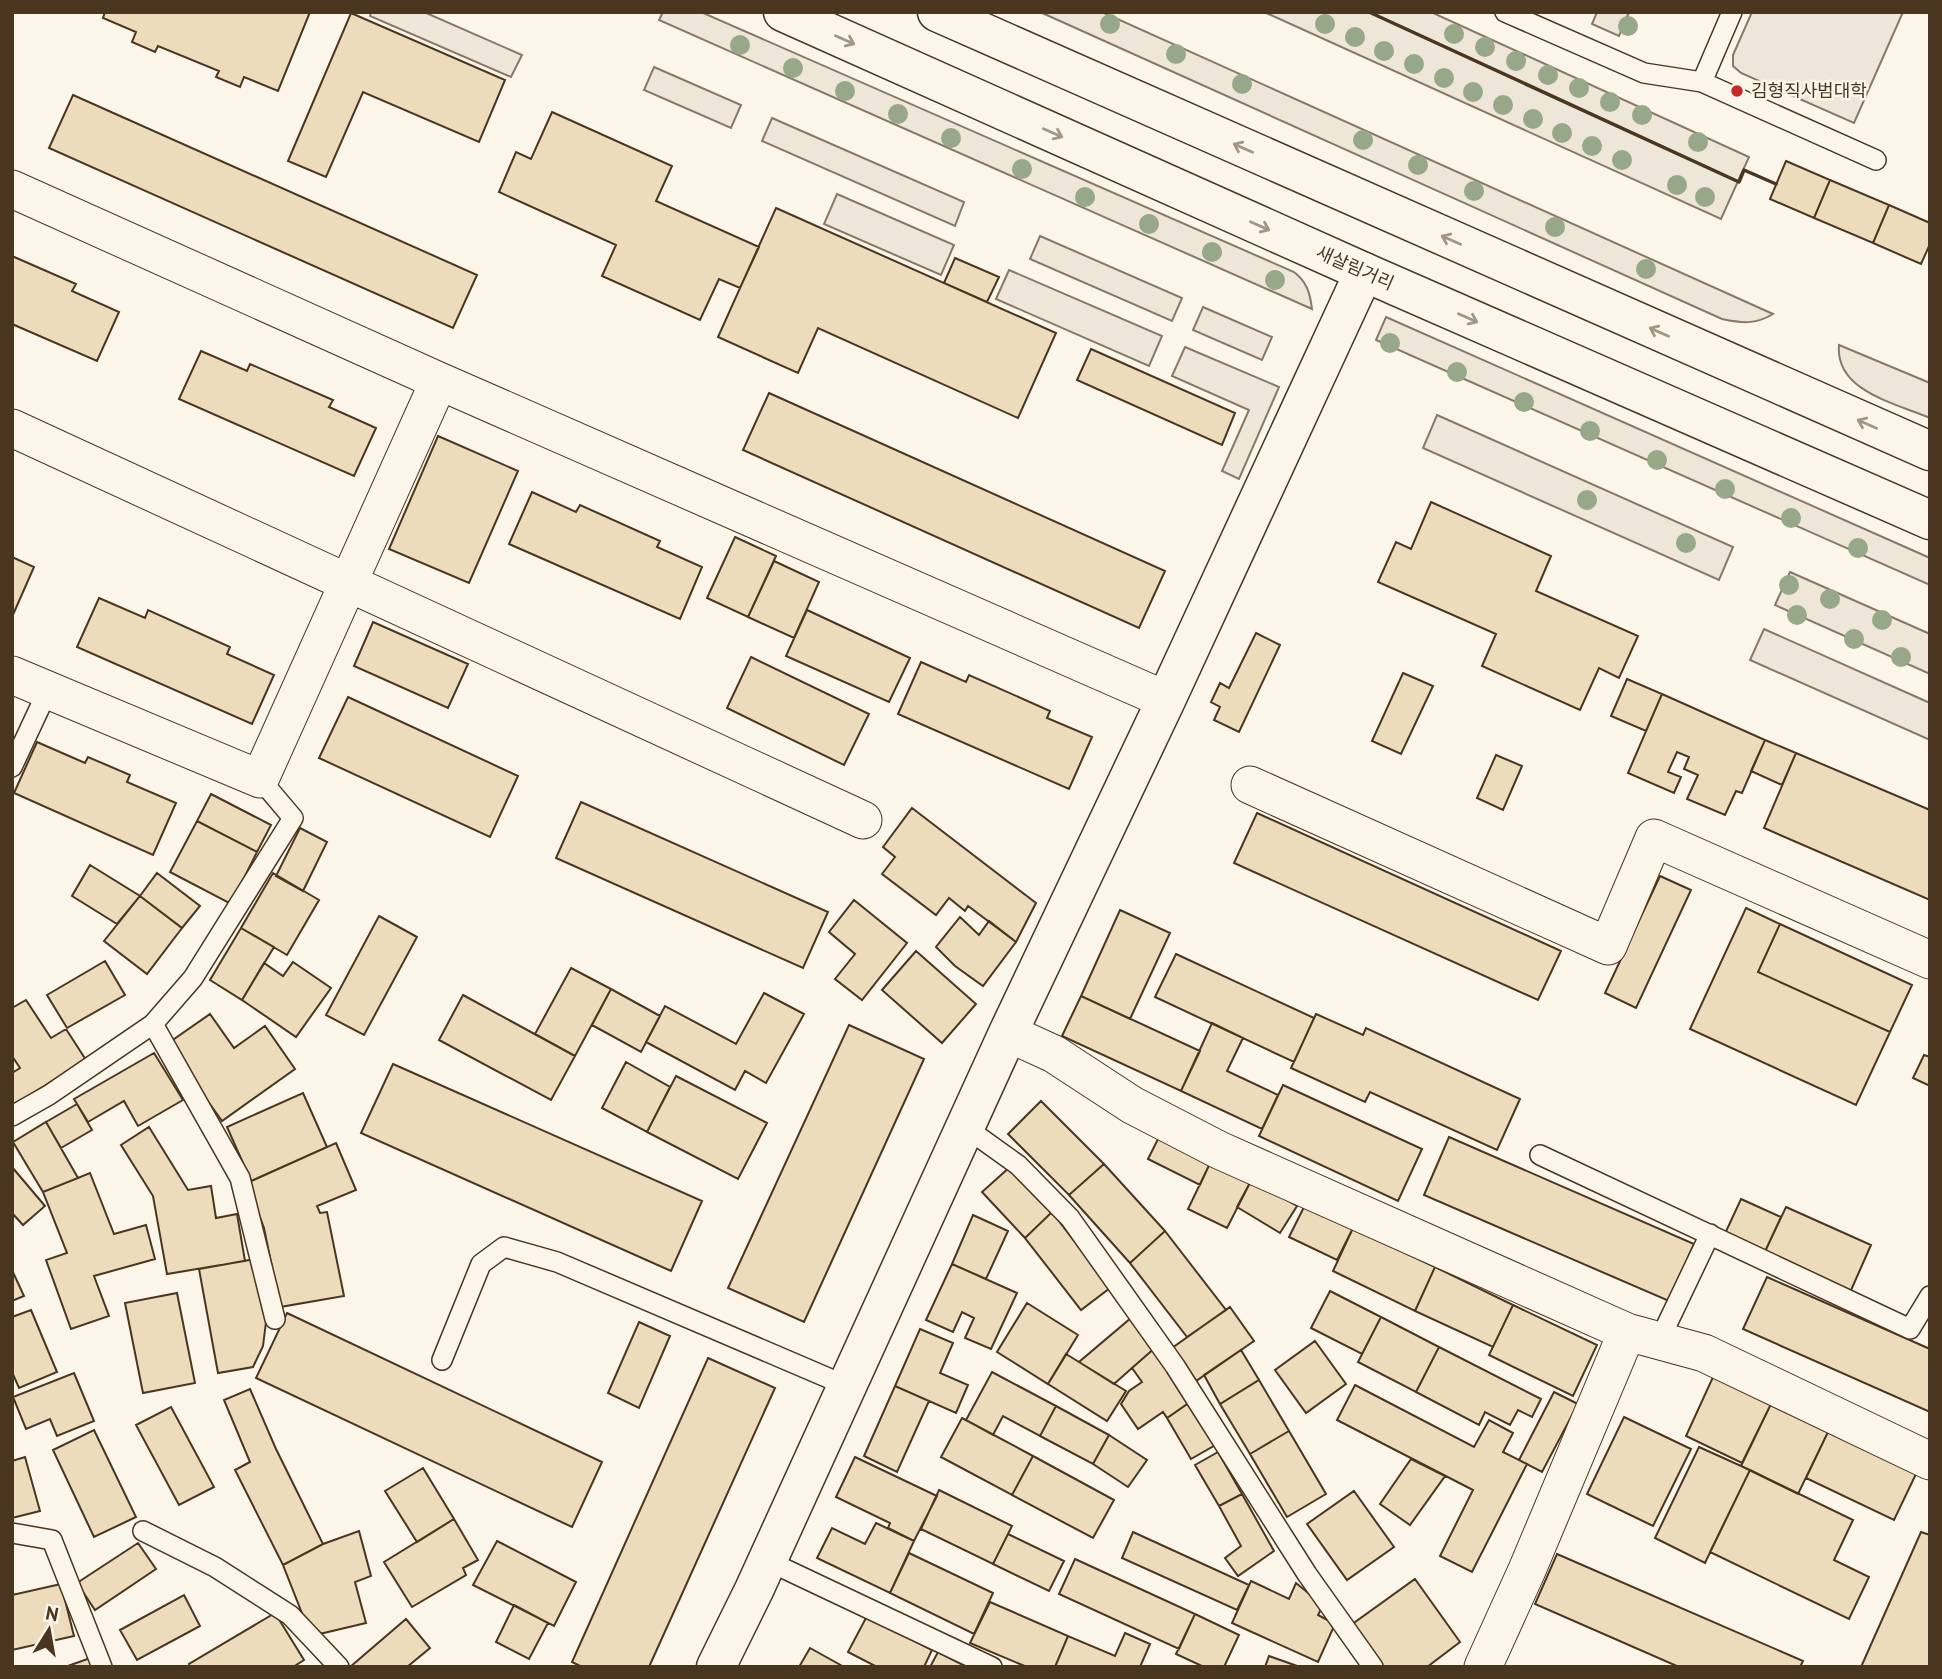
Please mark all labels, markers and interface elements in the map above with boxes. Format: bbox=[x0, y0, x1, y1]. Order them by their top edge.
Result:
one-way arrow bbox=[834, 34, 855, 47]
place label: 김형직사범대학 bbox=[1751, 79, 1867, 102]
marker: 김형직사범대학 bbox=[1729, 83, 1745, 99]
one-way arrow bbox=[1041, 127, 1063, 140]
one-way arrow bbox=[1233, 140, 1254, 153]
one-way arrow bbox=[1249, 220, 1270, 233]
one-way arrow bbox=[1441, 232, 1462, 245]
street label: 새살림거리 bbox=[1313, 240, 1398, 295]
one-way arrow bbox=[1457, 312, 1478, 325]
one-way arrow bbox=[1649, 325, 1671, 338]
one-way arrow bbox=[1857, 417, 1879, 430]
north arrow bbox=[14, 1595, 84, 1665]
text: N bbox=[44, 1600, 61, 1626]

